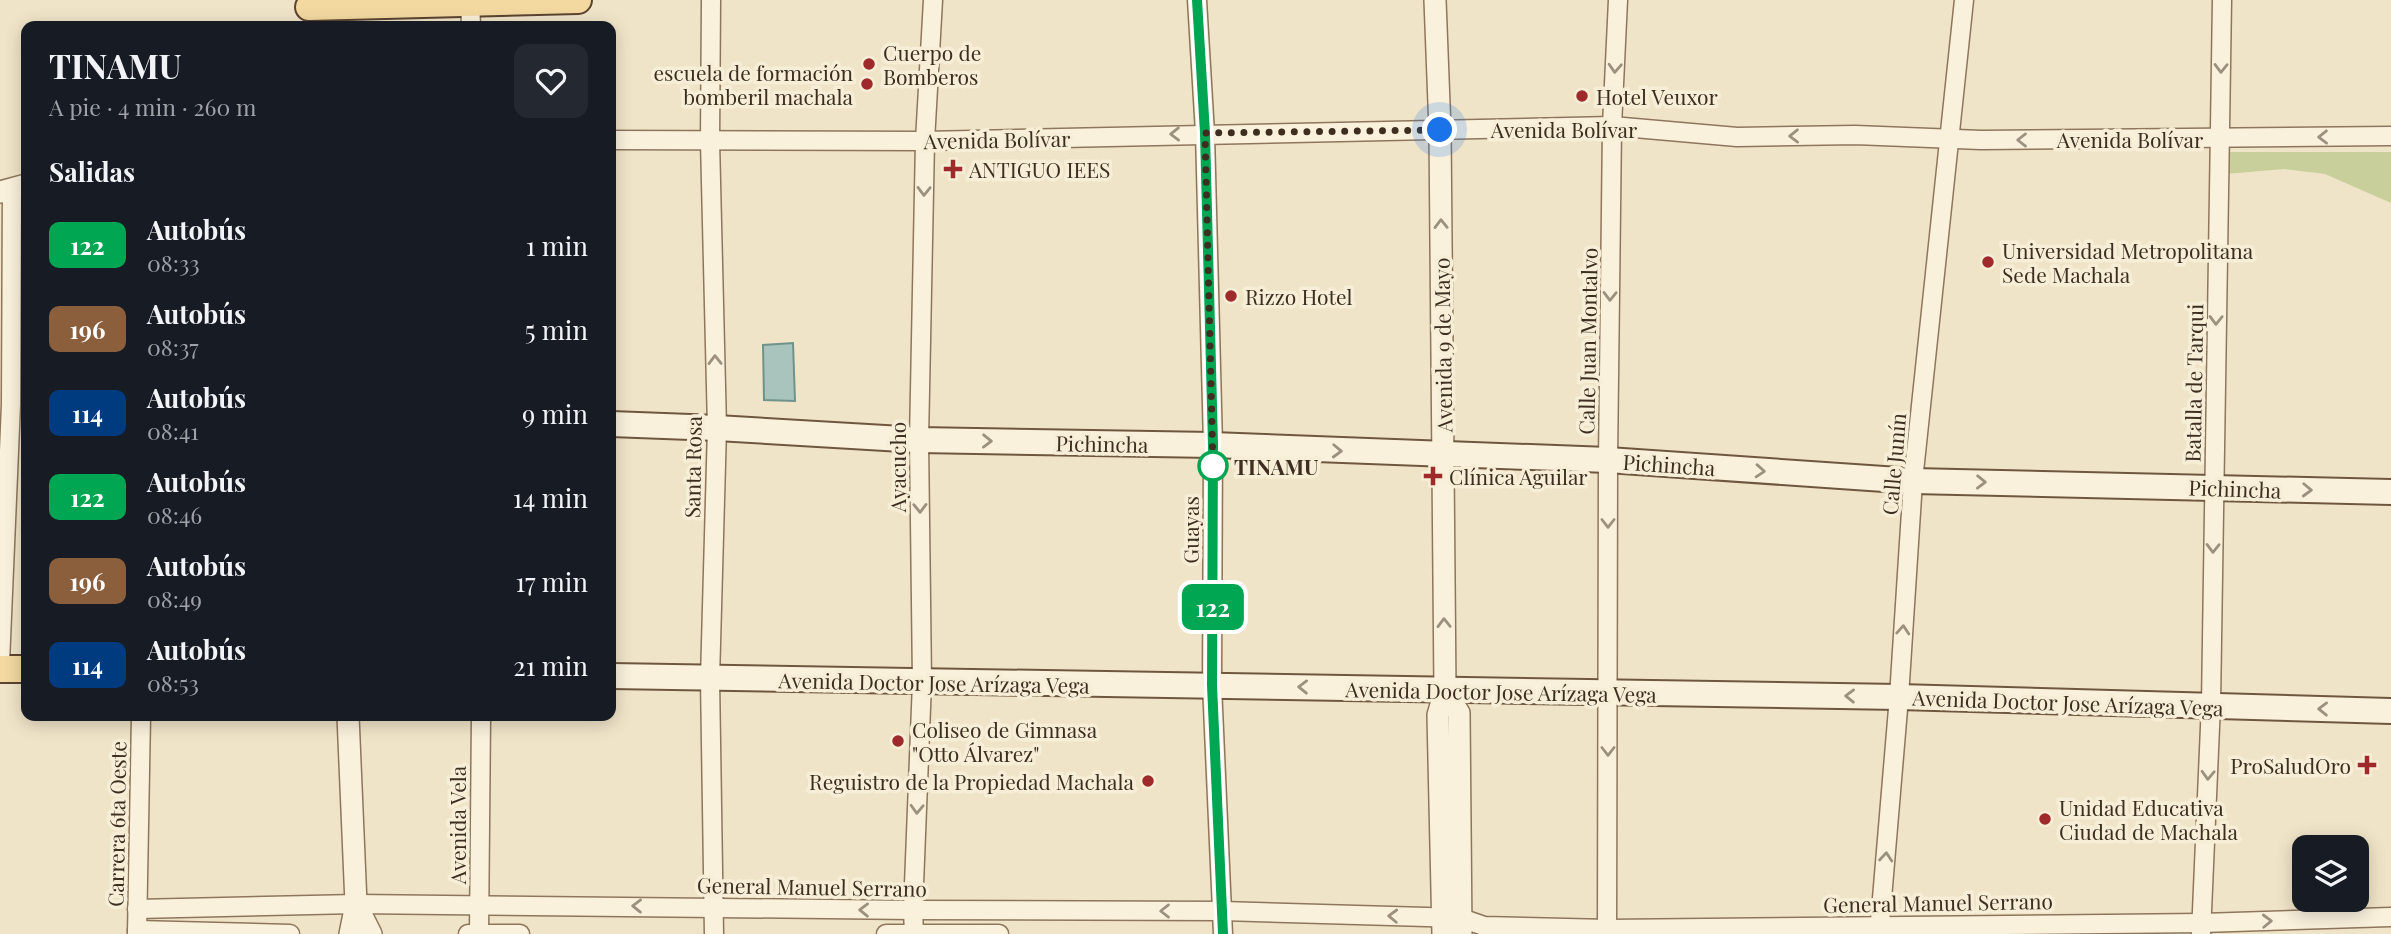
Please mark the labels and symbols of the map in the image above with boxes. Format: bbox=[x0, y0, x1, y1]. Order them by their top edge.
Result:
place label: Cuerpo de Bomberos bbox=[883, 38, 981, 90]
marker: Cuerpo de Bomberos bbox=[861, 56, 877, 72]
place label: escuela de formación bomberil machala bbox=[653, 58, 854, 110]
one-way arrow bbox=[1607, 63, 1622, 74]
one-way arrow bbox=[2213, 63, 2228, 74]
marker: escuela de formación bomberil machala bbox=[859, 76, 875, 92]
place label: Hotel Veuxor bbox=[1596, 82, 1718, 110]
marker: Hotel Veuxor bbox=[1574, 88, 1590, 104]
your location bbox=[1422, 112, 1457, 147]
street label: Avenida Bolívar bbox=[1490, 115, 1638, 143]
street label: Avenida Bolívar bbox=[922, 124, 1071, 154]
street label: Avenida Bolívar bbox=[2056, 125, 2204, 153]
one-way arrow bbox=[1170, 126, 1180, 142]
one-way arrow bbox=[1789, 128, 1800, 143]
one-way arrow bbox=[2317, 129, 2328, 145]
one-way arrow bbox=[2016, 132, 2027, 147]
place label: ANTIGUO IEES bbox=[968, 155, 1110, 183]
marker: ANTIGUO IEES bbox=[943, 159, 963, 179]
one-way arrow bbox=[916, 186, 932, 196]
one-way arrow bbox=[1433, 218, 1448, 229]
place label: Universidad Metropolitana Sede Machala bbox=[2002, 236, 2254, 288]
street label: Calle Juan Montalvo bbox=[1571, 247, 1603, 435]
marker: Universidad Metropolitana Sede Machala bbox=[1980, 254, 1996, 270]
street label: Avenida 9 de Mayo bbox=[1426, 257, 1458, 434]
place label: Rizzo Hotel bbox=[1245, 282, 1353, 310]
marker: Rizzo Hotel bbox=[1223, 288, 1239, 304]
one-way arrow bbox=[1602, 291, 1618, 301]
street label: Batalla de Tarqui bbox=[2178, 303, 2208, 463]
one-way arrow bbox=[2209, 315, 2224, 326]
one-way arrow bbox=[708, 354, 723, 365]
street label: Calle Junín bbox=[1875, 411, 1911, 516]
street label: Santa Rosa bbox=[677, 415, 707, 518]
street label: Ayacucho bbox=[883, 422, 911, 513]
street label: Pichincha bbox=[1055, 428, 1149, 458]
one-way arrow bbox=[983, 433, 993, 449]
one-way arrow bbox=[1332, 443, 1343, 458]
street label: Pichincha bbox=[1622, 447, 1717, 481]
marker: TINAMU bbox=[1198, 451, 1228, 481]
place label: TINAMU bbox=[1234, 452, 1319, 480]
place label: Clínica Aguilar bbox=[1449, 462, 1588, 490]
one-way arrow bbox=[1755, 463, 1766, 478]
marker: Clínica Aguilar bbox=[1423, 466, 1443, 486]
street label: Pichincha bbox=[2188, 472, 2282, 504]
one-way arrow bbox=[1976, 475, 1987, 490]
one-way arrow bbox=[2301, 482, 2312, 497]
street label: Guayas bbox=[1176, 496, 1204, 564]
one-way arrow bbox=[912, 504, 928, 514]
one-way arrow bbox=[1600, 518, 1616, 529]
one-way arrow bbox=[2205, 543, 2221, 553]
line badge: 122 bbox=[1173, 584, 1253, 630]
one-way arrow bbox=[1436, 617, 1452, 627]
one-way arrow bbox=[1896, 624, 1911, 635]
street label: Avenida Doctor Jose Arízaga Vega bbox=[777, 665, 1090, 699]
street label: Avenida Doctor Jose Arízaga Vega bbox=[1344, 674, 1657, 708]
one-way arrow bbox=[1297, 680, 1308, 695]
street label: Avenida Doctor Jose Arízaga Vega bbox=[1911, 683, 2225, 721]
one-way arrow bbox=[1845, 689, 1856, 704]
one-way arrow bbox=[2317, 701, 2328, 717]
place label: Coliseo de Gimnasa "Otto Álvarez" bbox=[912, 715, 1098, 767]
marker: Coliseo de Gimnasa "Otto Álvarez" bbox=[890, 733, 906, 749]
street label: Carrera 6ta Oeste bbox=[101, 741, 131, 907]
one-way arrow bbox=[1600, 746, 1616, 756]
place label: ProSaludOro bbox=[2230, 751, 2351, 779]
marker: ProSaludOro bbox=[2357, 755, 2377, 775]
street label: Avenida Vela bbox=[443, 765, 471, 885]
place label: Reguistro de la Propiedad Machala bbox=[809, 767, 1135, 795]
one-way arrow bbox=[2201, 770, 2216, 781]
marker: Reguistro de la Propiedad Machala bbox=[1140, 773, 1156, 789]
place label: Unidad Educativa Ciudad de Machala bbox=[2059, 793, 2239, 845]
one-way arrow bbox=[909, 804, 925, 815]
marker: Unidad Educativa Ciudad de Machala bbox=[2037, 811, 2053, 827]
one-way arrow bbox=[1878, 851, 1893, 862]
street label: General Manuel Serrano bbox=[697, 870, 927, 902]
street label: General Manuel Serrano bbox=[1823, 886, 2053, 918]
one-way arrow bbox=[631, 898, 642, 914]
one-way arrow bbox=[859, 902, 870, 917]
one-way arrow bbox=[1160, 903, 1170, 919]
one-way arrow bbox=[1387, 909, 1398, 924]
one-way arrow bbox=[2261, 913, 2272, 928]

